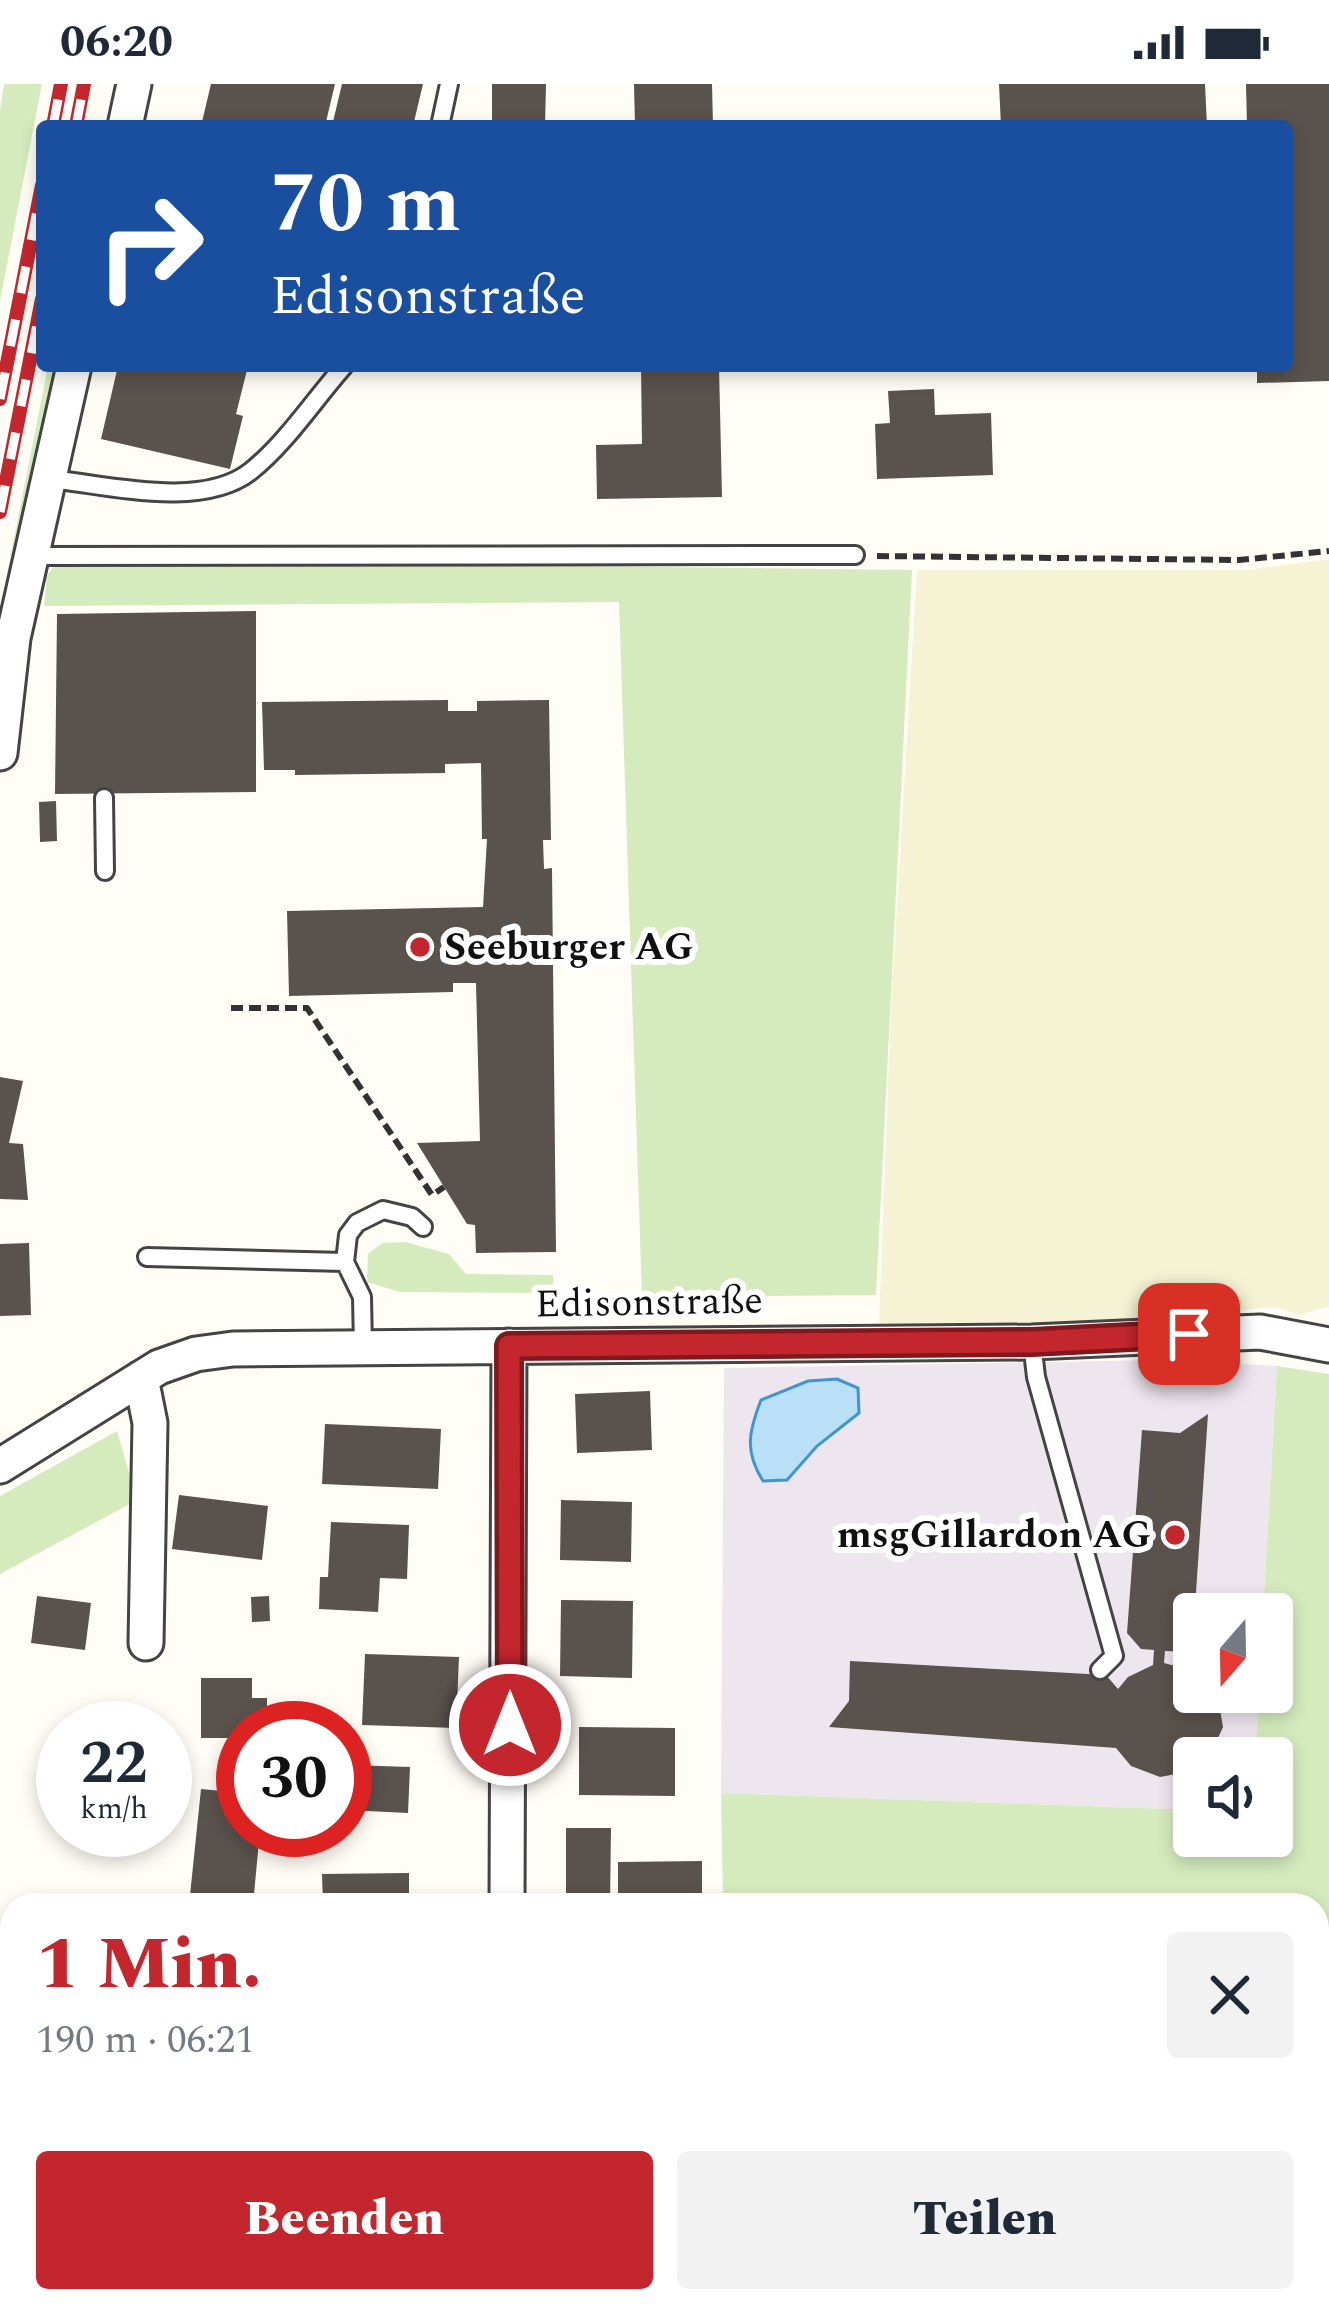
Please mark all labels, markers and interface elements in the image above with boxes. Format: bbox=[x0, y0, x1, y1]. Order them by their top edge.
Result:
text: 06:20 bbox=[60, 8, 173, 77]
text: 70 m bbox=[270, 141, 461, 269]
icon: right bbox=[72, 168, 228, 324]
text: Edisonstraße bbox=[270, 256, 586, 338]
place label: Seeburger AG bbox=[444, 918, 693, 977]
marker: Seeburger AG bbox=[407, 934, 433, 960]
street label: Edisonstraße bbox=[534, 1272, 764, 1334]
pin bbox=[1138, 1283, 1240, 1385]
icon: arrive bbox=[1156, 1301, 1222, 1367]
place label: msgGillardon AG bbox=[837, 1506, 1151, 1565]
marker: msgGillardon AG bbox=[1162, 1522, 1188, 1548]
north arrow bbox=[1173, 1593, 1293, 1713]
map controls bbox=[1173, 1593, 1293, 1857]
position arrow bbox=[447, 1662, 573, 1788]
speed limit sign: 30 bbox=[216, 1701, 372, 1857]
text: 22 bbox=[80, 1718, 148, 1810]
button: sound bbox=[1173, 1737, 1293, 1857]
text: km/h bbox=[80, 1786, 148, 1832]
text: 1 Min. bbox=[36, 1911, 262, 2020]
button: close bbox=[1167, 1932, 1293, 2058]
text: 190 m · 06:21 bbox=[36, 2011, 255, 2070]
button: Beenden bbox=[36, 2151, 653, 2289]
button: Teilen bbox=[677, 2151, 1293, 2289]

